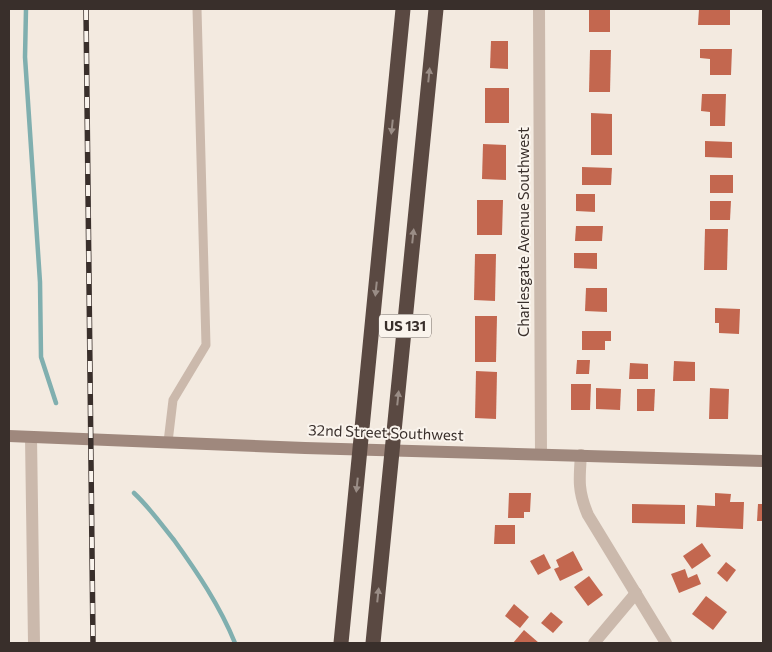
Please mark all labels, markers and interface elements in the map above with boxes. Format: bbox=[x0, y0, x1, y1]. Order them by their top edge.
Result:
one-way arrow bbox=[426, 66, 434, 82]
one-way arrow bbox=[388, 119, 396, 135]
street label: Charlesgate Avenue Southwest bbox=[514, 127, 532, 337]
one-way arrow bbox=[410, 228, 418, 244]
one-way arrow bbox=[372, 281, 380, 297]
road number: US 131 bbox=[379, 314, 431, 338]
one-way arrow bbox=[394, 390, 402, 406]
street label: 32nd Street Southwest bbox=[308, 420, 464, 444]
one-way arrow bbox=[353, 478, 361, 494]
one-way arrow bbox=[374, 586, 382, 602]

